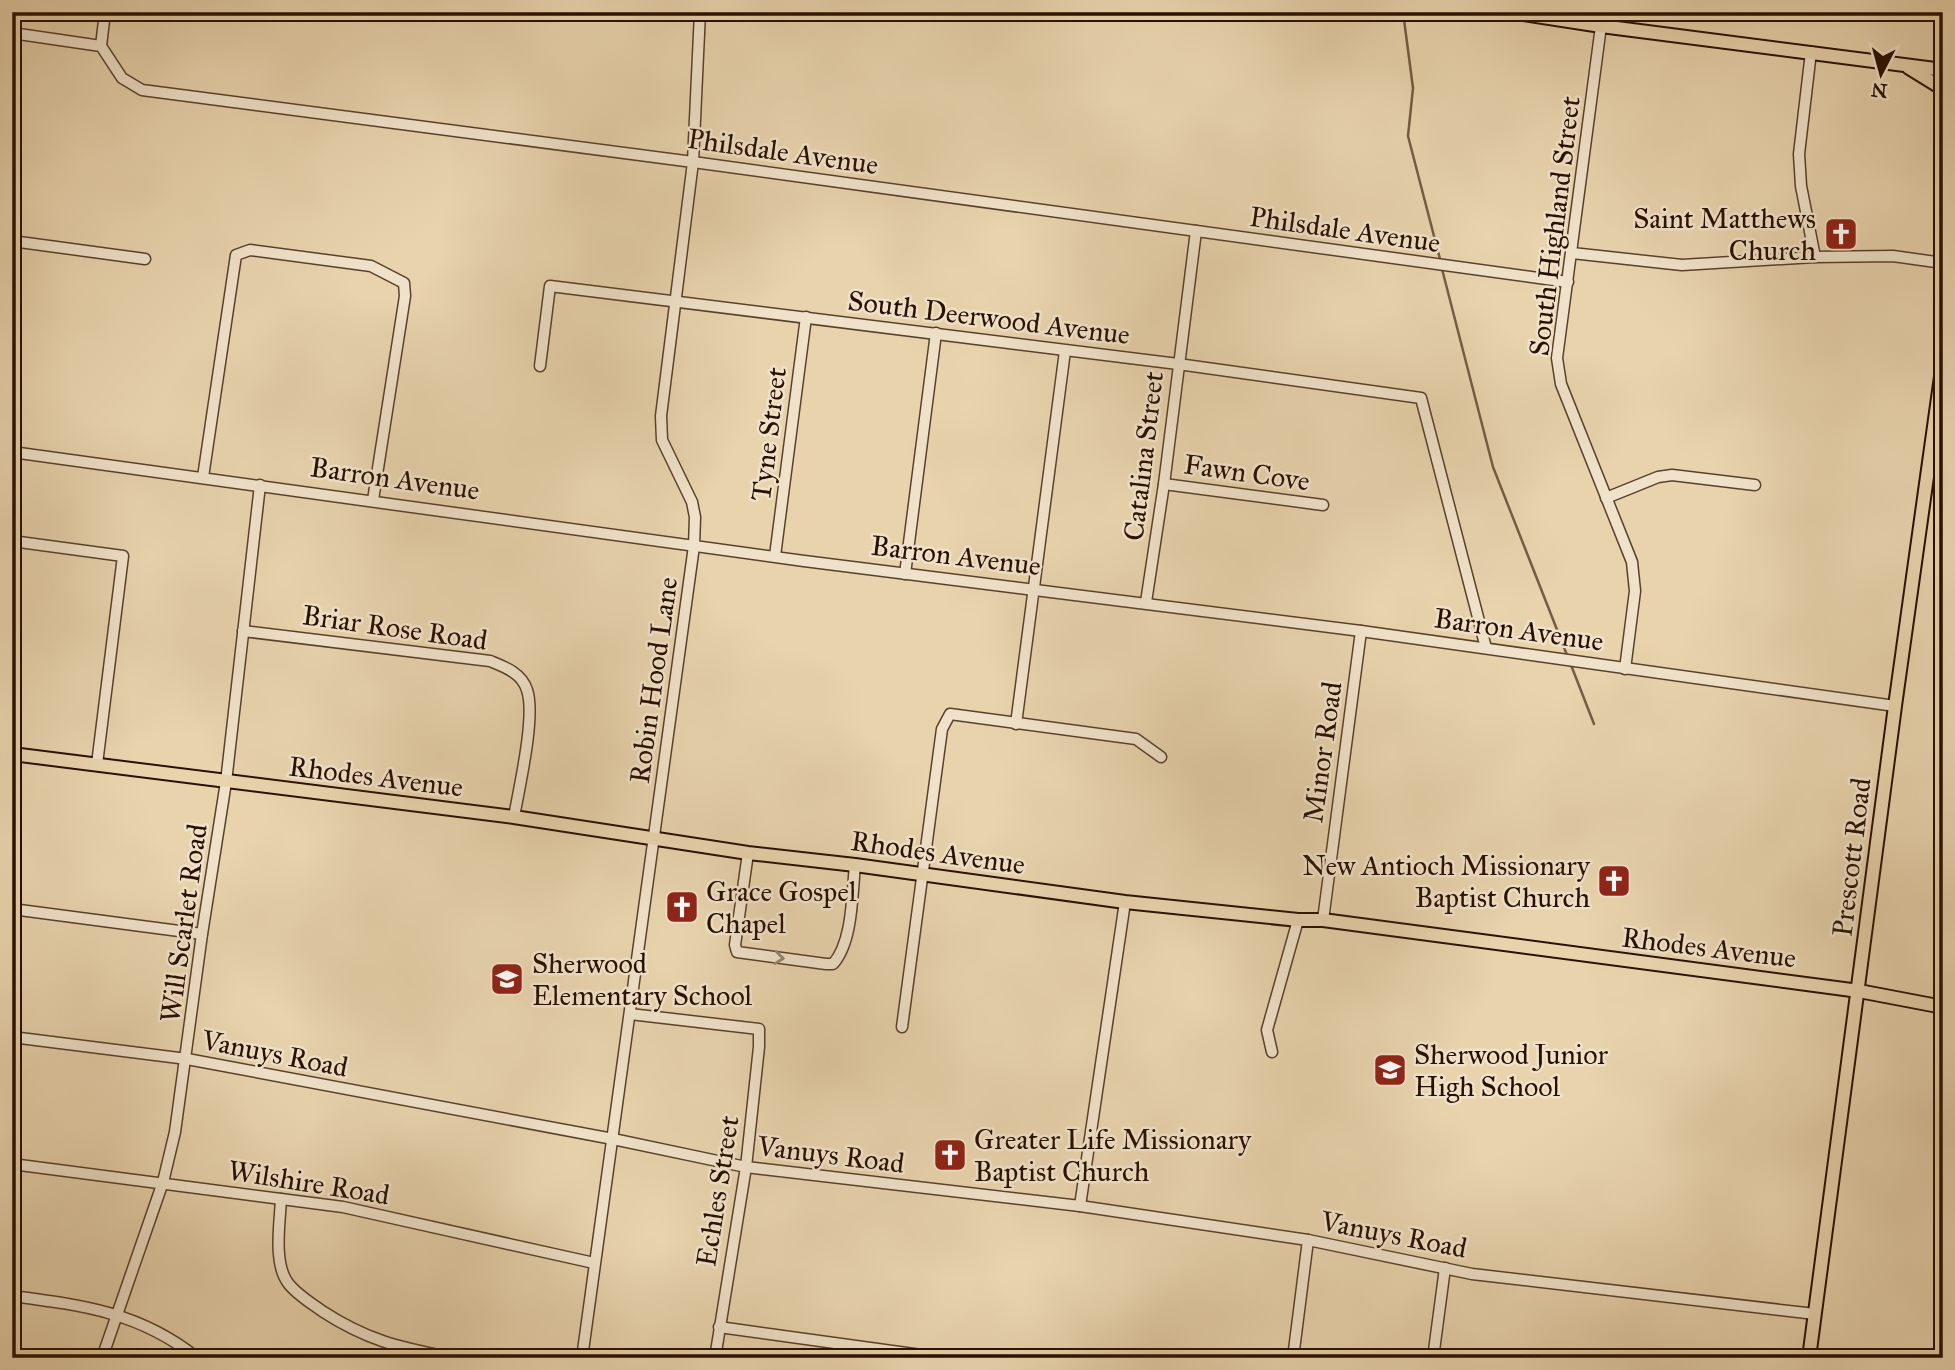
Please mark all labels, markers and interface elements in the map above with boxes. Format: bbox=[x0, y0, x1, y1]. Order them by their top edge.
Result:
north arrow bbox=[1846, 38, 1916, 108]
text: N bbox=[1870, 78, 1888, 103]
street label: South Highland Street bbox=[1521, 94, 1588, 358]
street label: Philsdale Avenue bbox=[685, 121, 881, 182]
street label: Philsdale Avenue bbox=[1247, 199, 1443, 260]
place label: Saint Matthews Church bbox=[1633, 201, 1816, 268]
church icon: Saint Matthews Church bbox=[1822, 215, 1860, 253]
street label: South Deerwood Avenue bbox=[846, 283, 1132, 352]
street label: Tyne Street bbox=[743, 365, 794, 503]
street label: Catalina Street bbox=[1116, 369, 1171, 543]
street label: Fawn Cove bbox=[1182, 446, 1312, 499]
street label: Barron Avenue bbox=[308, 449, 482, 508]
street label: Barron Avenue bbox=[869, 528, 1043, 583]
street label: Robin Hood Lane bbox=[622, 575, 685, 786]
street label: Briar Rose Road bbox=[300, 597, 490, 658]
street label: Barron Avenue bbox=[1432, 600, 1606, 659]
street label: Minor Road bbox=[1295, 679, 1350, 825]
street label: Rhodes Avenue bbox=[287, 748, 465, 805]
street label: Prescott Road bbox=[1824, 776, 1879, 938]
street label: Will Scarlet Road bbox=[152, 821, 215, 1025]
street label: Rhodes Avenue bbox=[849, 823, 1027, 882]
place label: New Antioch Missionary Baptist Church bbox=[1302, 848, 1591, 915]
church icon: New Antioch Missionary Baptist Church bbox=[1595, 862, 1633, 900]
place label: Grace Gospel Chapel bbox=[706, 874, 857, 941]
church icon: Grace Gospel Chapel bbox=[663, 888, 701, 926]
street label: Rhodes Avenue bbox=[1620, 919, 1798, 976]
place label: Sherwood Elementary School bbox=[532, 946, 753, 1013]
one-way arrow bbox=[773, 950, 784, 965]
school or university icon: Sherwood Elementary School bbox=[488, 960, 526, 998]
street label: Vanuys Road bbox=[198, 1022, 351, 1085]
place label: Sherwood Junior High School bbox=[1414, 1037, 1608, 1104]
school or university icon: Sherwood Junior High School bbox=[1371, 1051, 1409, 1089]
street label: Echles Street bbox=[688, 1113, 747, 1269]
place label: Greater Life Missionary Baptist Church bbox=[974, 1122, 1252, 1189]
street label: Vanuys Road bbox=[754, 1128, 906, 1181]
church icon: Greater Life Missionary Baptist Church bbox=[931, 1136, 969, 1174]
street label: Wilshire Road bbox=[226, 1152, 392, 1213]
street label: Vanuys Road bbox=[1317, 1203, 1470, 1266]

